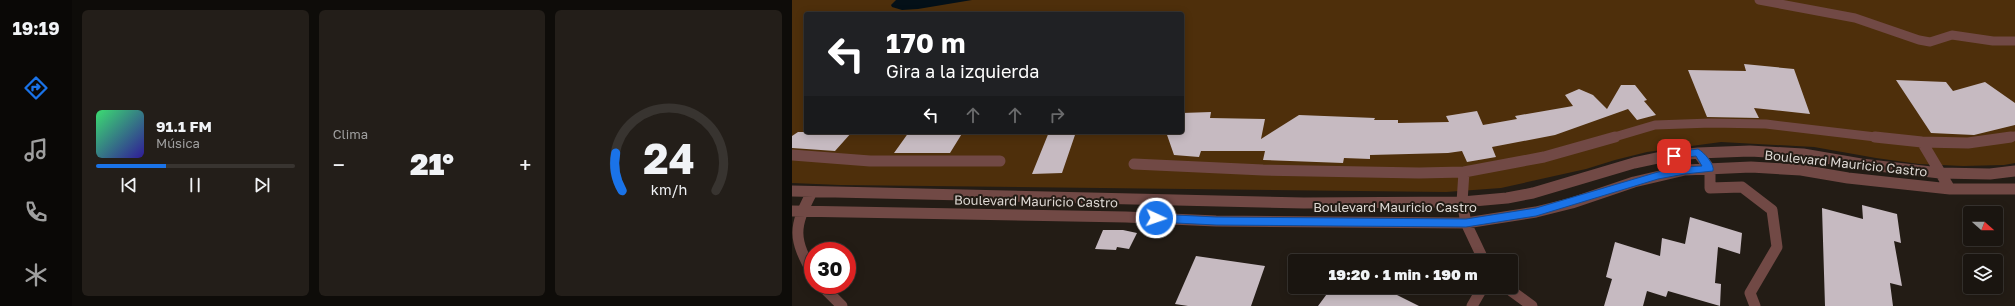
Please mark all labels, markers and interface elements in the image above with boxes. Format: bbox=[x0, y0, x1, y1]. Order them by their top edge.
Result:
text: 19:19 bbox=[12, 17, 60, 39]
text: 170 m bbox=[886, 26, 965, 59]
icon: left bbox=[820, 28, 872, 80]
text: Gira a la izquierda bbox=[886, 60, 1039, 82]
icon: directions bbox=[22, 74, 50, 102]
icon: left bbox=[920, 104, 942, 126]
icon: ahead bbox=[962, 104, 984, 126]
icon: ahead bbox=[1004, 104, 1026, 126]
icon: right bbox=[1046, 104, 1068, 126]
text: 91.1 FM bbox=[156, 117, 212, 135]
text: Clima bbox=[333, 126, 368, 142]
text: 24 bbox=[643, 133, 694, 183]
text: Música bbox=[156, 135, 200, 151]
icon: music bbox=[22, 136, 50, 164]
pin bbox=[1657, 139, 1691, 173]
icon: arrive bbox=[1663, 145, 1685, 167]
text: 21° bbox=[410, 146, 454, 182]
street label: Boulevard Mauricio Castro bbox=[1764, 146, 1928, 180]
text: − bbox=[333, 151, 345, 178]
text: + bbox=[519, 151, 531, 178]
icon: previous bbox=[118, 174, 140, 196]
icon: pause bbox=[184, 174, 206, 196]
icon: next bbox=[251, 174, 273, 196]
text: km/h bbox=[650, 181, 687, 198]
street label: Boulevard Mauricio Castro bbox=[954, 192, 1118, 210]
position arrow bbox=[1135, 197, 1177, 239]
icon: phone bbox=[22, 198, 50, 226]
street label: Boulevard Mauricio Castro bbox=[1313, 199, 1477, 215]
north arrow bbox=[1963, 206, 2003, 246]
map controls bbox=[1963, 206, 2003, 294]
speed limit sign: 30 bbox=[804, 242, 856, 294]
button: layers bbox=[1963, 254, 2003, 294]
icon: climate bbox=[22, 261, 50, 289]
text: 19:20 · 1 min · 190 m bbox=[1328, 265, 1478, 283]

